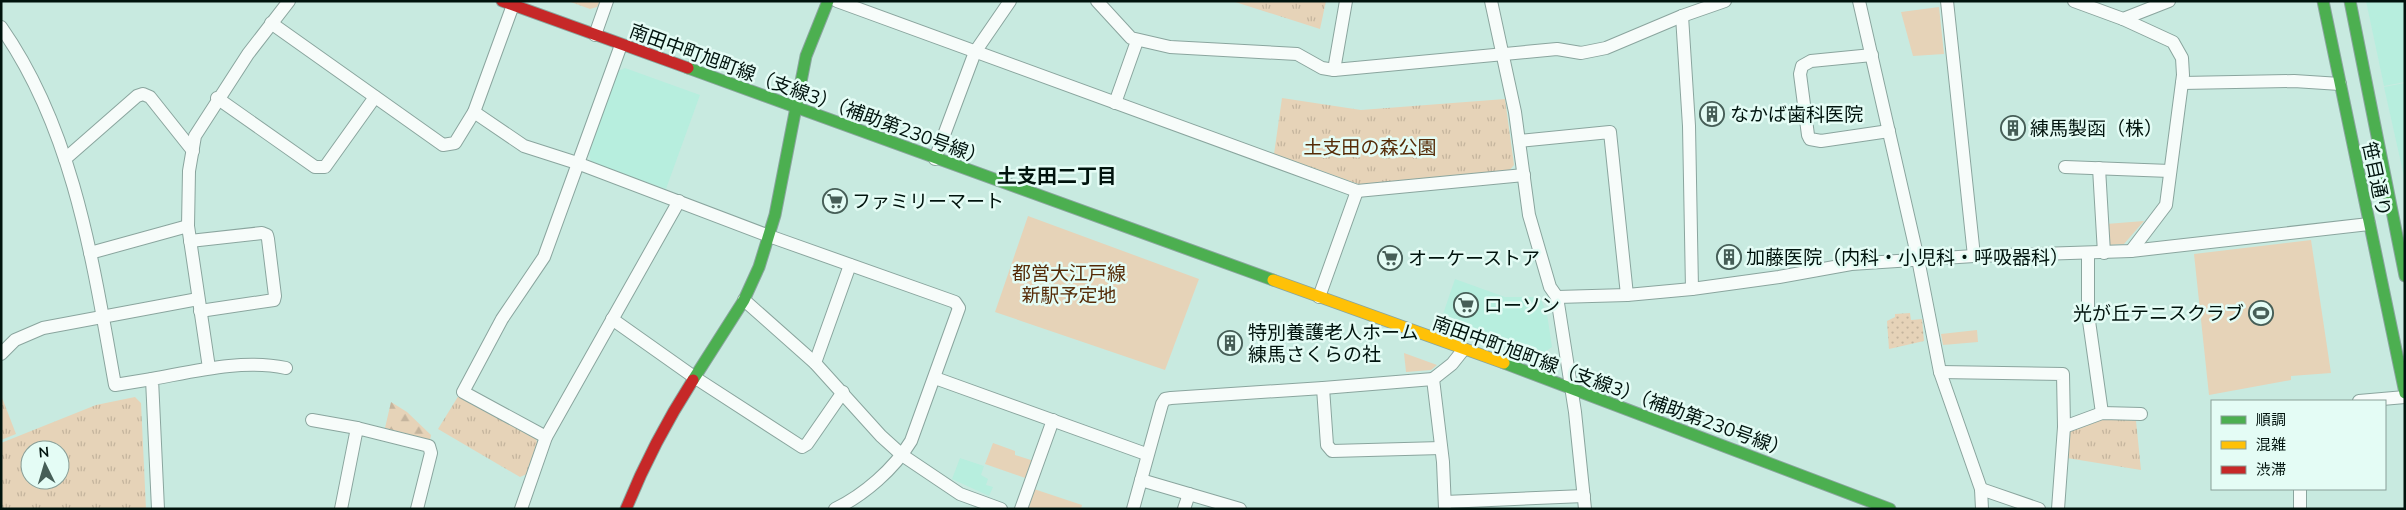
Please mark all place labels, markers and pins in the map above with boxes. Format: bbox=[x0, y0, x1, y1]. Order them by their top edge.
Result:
building icon: なかば歯科医院 bbox=[1699, 101, 1725, 127]
place label: なかば歯科医院 bbox=[1730, 102, 1863, 126]
building icon: 練馬製函（株） bbox=[2000, 115, 2026, 141]
place label: 練馬製函（株） bbox=[2030, 116, 2163, 140]
supermarket icon: ファミリーマート bbox=[822, 188, 848, 214]
place label: ファミリーマート bbox=[852, 189, 1004, 213]
building icon: 加藤医院（内科・小児科・呼吸器科） bbox=[1716, 244, 1742, 270]
supermarket icon: オーケーストア bbox=[1377, 245, 1403, 271]
place label: 加藤医院（内科・小児科・呼吸器科） bbox=[1746, 245, 2069, 269]
place label: オーケーストア bbox=[1408, 246, 1540, 270]
supermarket icon: ローソン bbox=[1453, 292, 1479, 318]
place label: ローソン bbox=[1484, 293, 1560, 317]
sports icon: 光が丘テニスクラブ bbox=[2248, 300, 2274, 326]
place label: 光が丘テニスクラブ bbox=[2073, 301, 2244, 325]
place label: 特別養護老人ホーム 練馬さくらの社 bbox=[1248, 320, 1418, 366]
building icon: 特別養護老人ホーム 練馬さくらの社 bbox=[1217, 330, 1243, 356]

